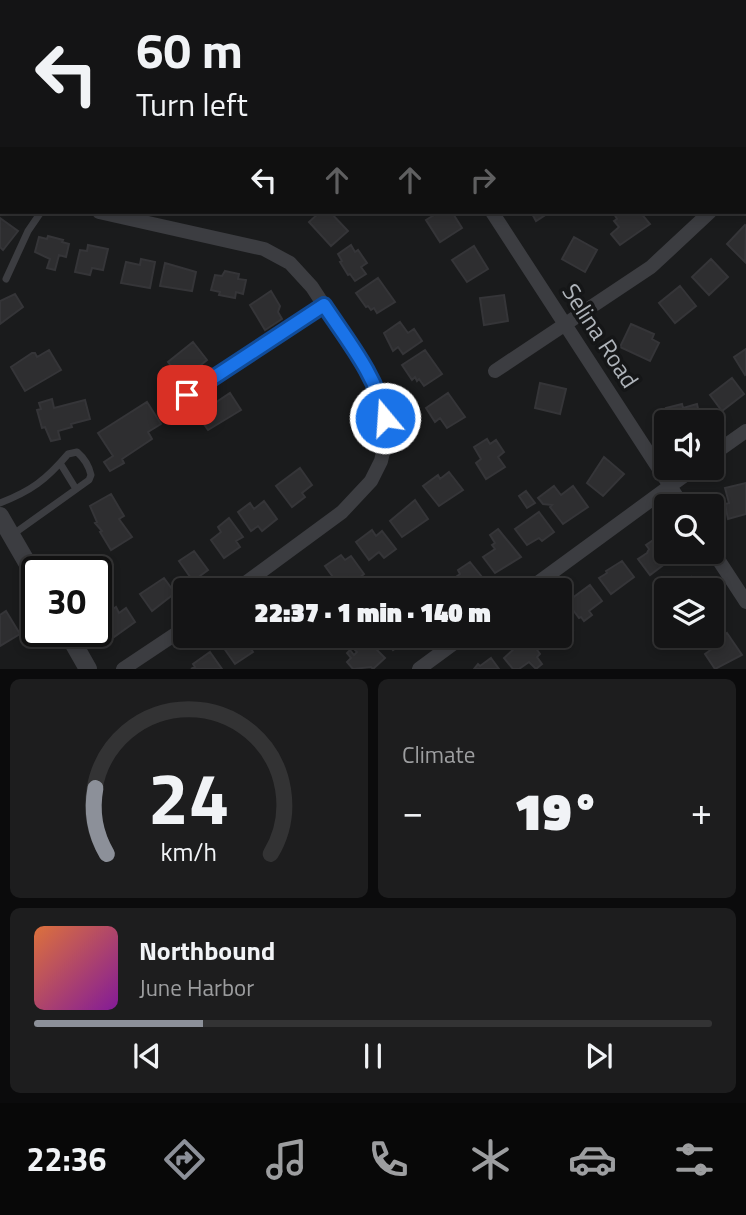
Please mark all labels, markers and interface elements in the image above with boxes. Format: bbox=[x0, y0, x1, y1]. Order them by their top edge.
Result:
text: 60 m bbox=[136, 12, 243, 87]
icon: left bbox=[21, 28, 112, 119]
text: Turn left bbox=[136, 80, 248, 128]
icon: left bbox=[245, 161, 283, 199]
icon: ahead bbox=[318, 161, 356, 199]
icon: ahead bbox=[391, 161, 429, 199]
icon: right bbox=[464, 161, 502, 199]
street label: Selina Road bbox=[554, 276, 648, 395]
pin bbox=[157, 365, 217, 425]
icon: arrive bbox=[168, 376, 206, 414]
position arrow bbox=[348, 381, 422, 455]
map controls bbox=[654, 410, 724, 648]
button: sound bbox=[654, 410, 724, 480]
button: search bbox=[654, 494, 724, 564]
speed limit sign: 30 bbox=[21, 556, 112, 647]
button: layers bbox=[654, 578, 724, 648]
text: 22:37 · 1 min · 140 m bbox=[254, 593, 491, 632]
text: Climate bbox=[402, 737, 475, 772]
text: 24 bbox=[148, 743, 230, 853]
text: 19° bbox=[514, 771, 600, 850]
text: − bbox=[402, 782, 423, 840]
text: + bbox=[691, 782, 712, 840]
text: km/h bbox=[161, 833, 217, 871]
text: Northbound bbox=[139, 931, 275, 970]
text: June Harbor bbox=[139, 970, 254, 1005]
icon: previous bbox=[128, 1037, 166, 1075]
icon: pause bbox=[354, 1037, 392, 1075]
icon: next bbox=[580, 1037, 618, 1075]
text: 22:36 bbox=[27, 1135, 106, 1183]
icon: directions bbox=[160, 1135, 209, 1184]
icon: music bbox=[262, 1135, 311, 1184]
icon: phone bbox=[364, 1135, 413, 1184]
icon: climate bbox=[466, 1135, 515, 1184]
icon: car bbox=[568, 1135, 617, 1184]
icon: filters bbox=[670, 1135, 719, 1184]

